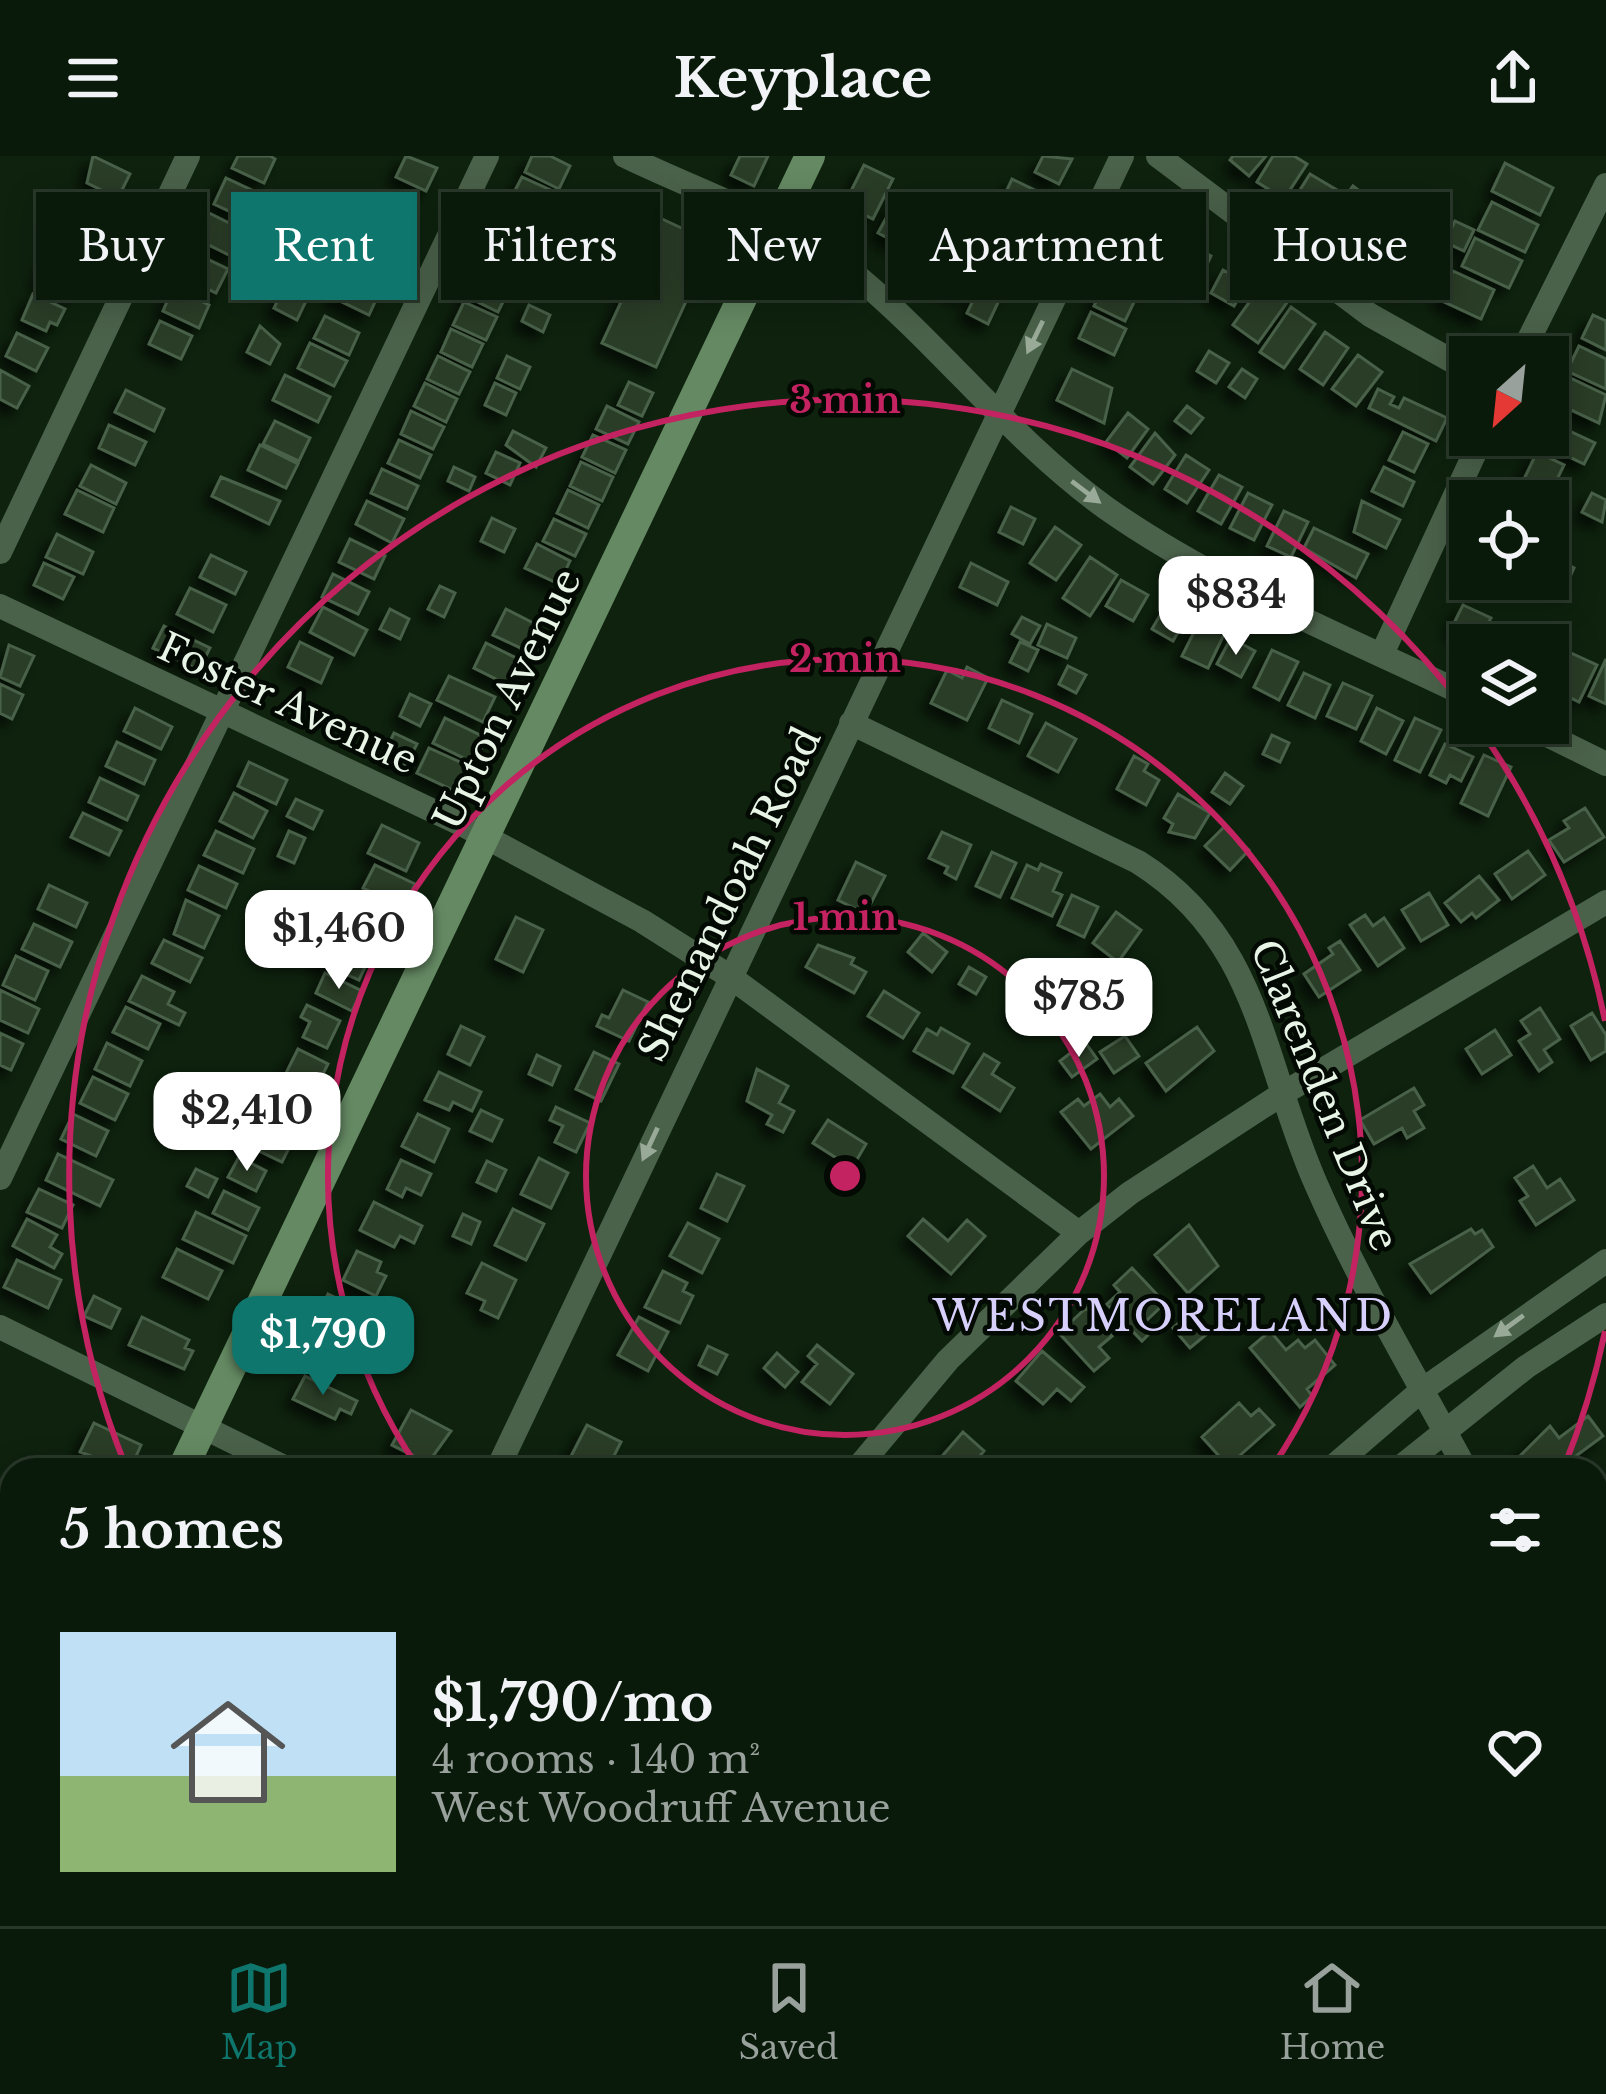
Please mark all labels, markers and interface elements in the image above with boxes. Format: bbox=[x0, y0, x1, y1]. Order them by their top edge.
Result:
icon: menu bbox=[60, 45, 126, 111]
text: Keyplace bbox=[674, 45, 932, 112]
icon: share bbox=[1480, 45, 1546, 111]
chip: Buy bbox=[36, 192, 207, 300]
chip: Rent bbox=[231, 192, 417, 300]
chip: Filters bbox=[441, 192, 660, 300]
chip: New bbox=[684, 192, 864, 300]
chip: Apartment bbox=[888, 192, 1206, 300]
chip: House bbox=[1230, 192, 1450, 300]
one-way arrow bbox=[1025, 320, 1045, 355]
north arrow bbox=[1449, 336, 1569, 456]
map controls bbox=[1449, 336, 1569, 744]
text: 3 min bbox=[789, 378, 901, 423]
one-way arrow bbox=[1070, 480, 1102, 504]
button: locate bbox=[1449, 480, 1569, 600]
pin: $834 bbox=[1165, 556, 1307, 658]
street label: Upton Avenue bbox=[423, 561, 592, 838]
text: $834 bbox=[1186, 570, 1286, 619]
street label: Foster Avenue bbox=[150, 622, 425, 785]
button: layers bbox=[1449, 624, 1569, 744]
text: 2 min bbox=[789, 637, 901, 682]
street label: Shenandoah Road bbox=[627, 719, 831, 1069]
pin: $1,460 bbox=[241, 890, 437, 992]
text: 1 min bbox=[793, 895, 897, 940]
text: $1,460 bbox=[272, 904, 406, 953]
street label: Clarenden Drive bbox=[1240, 932, 1409, 1258]
pin: $785 bbox=[1008, 958, 1150, 1060]
text: $785 bbox=[1032, 972, 1126, 1021]
pin: $2,410 bbox=[149, 1072, 345, 1174]
text: $2,410 bbox=[180, 1086, 314, 1135]
one-way arrow bbox=[640, 1127, 660, 1162]
centre of rings bbox=[824, 1155, 866, 1197]
district label: WESTMORELAND bbox=[932, 1290, 1395, 1342]
pin: $1,790 bbox=[225, 1296, 421, 1398]
text: $1,790 bbox=[259, 1310, 387, 1359]
one-way arrow bbox=[1493, 1314, 1525, 1338]
icon: filters bbox=[1482, 1497, 1548, 1563]
text: 5 homes bbox=[60, 1499, 284, 1562]
text: $1,790/mo bbox=[432, 1672, 713, 1735]
icon: home bbox=[156, 1680, 300, 1824]
icon: heart bbox=[1482, 1719, 1548, 1785]
text: 4 rooms · 140 m² bbox=[432, 1735, 760, 1784]
text: West Woodruff Avenue bbox=[432, 1784, 891, 1833]
tab: Map bbox=[221, 1955, 297, 2068]
tab: Saved bbox=[739, 1955, 838, 2068]
tab: Home bbox=[1280, 1955, 1385, 2068]

